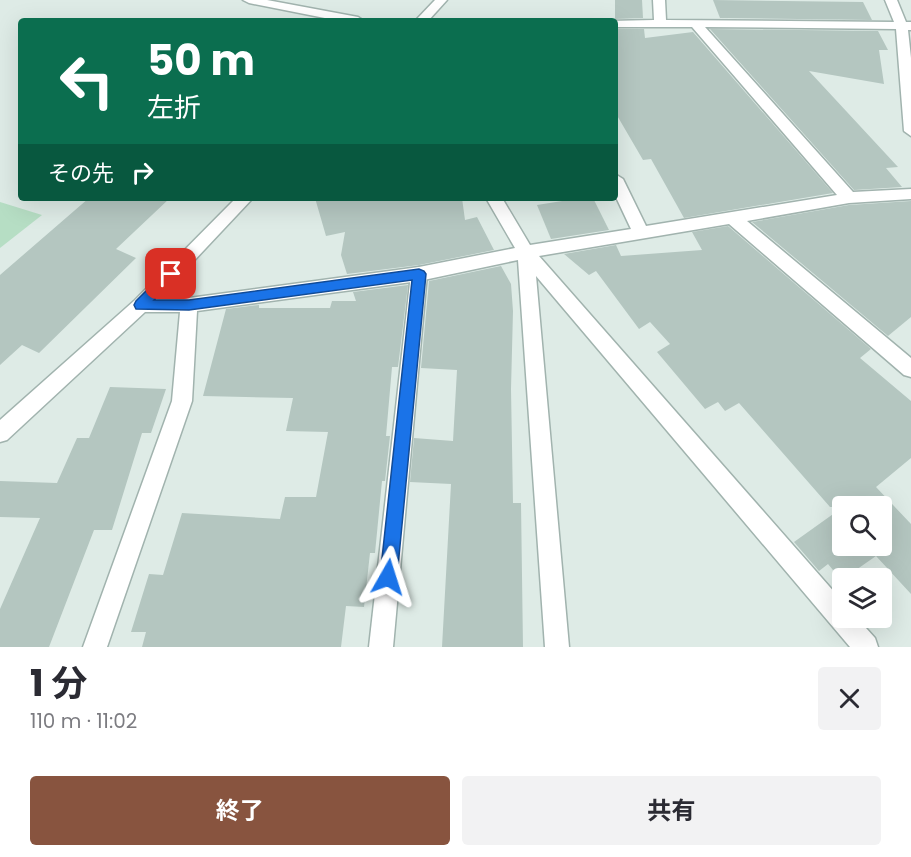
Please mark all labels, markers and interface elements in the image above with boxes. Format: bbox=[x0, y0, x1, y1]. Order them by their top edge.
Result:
text: 50 m bbox=[147, 31, 255, 90]
icon: left bbox=[48, 42, 126, 120]
text: 左折 bbox=[147, 89, 201, 126]
icon: right bbox=[126, 156, 159, 189]
text: その先 bbox=[48, 158, 114, 189]
pin bbox=[145, 248, 196, 299]
icon: arrive bbox=[154, 257, 187, 290]
map controls bbox=[832, 496, 892, 628]
button: search bbox=[832, 496, 892, 556]
position arrow bbox=[356, 545, 420, 609]
button: layers bbox=[832, 568, 892, 628]
text: 1 分 bbox=[30, 658, 87, 709]
button: close bbox=[818, 667, 881, 730]
text: 110 m · 11:02 bbox=[30, 707, 137, 735]
button: 終了 bbox=[30, 776, 450, 845]
button: 共有 bbox=[462, 776, 881, 845]

